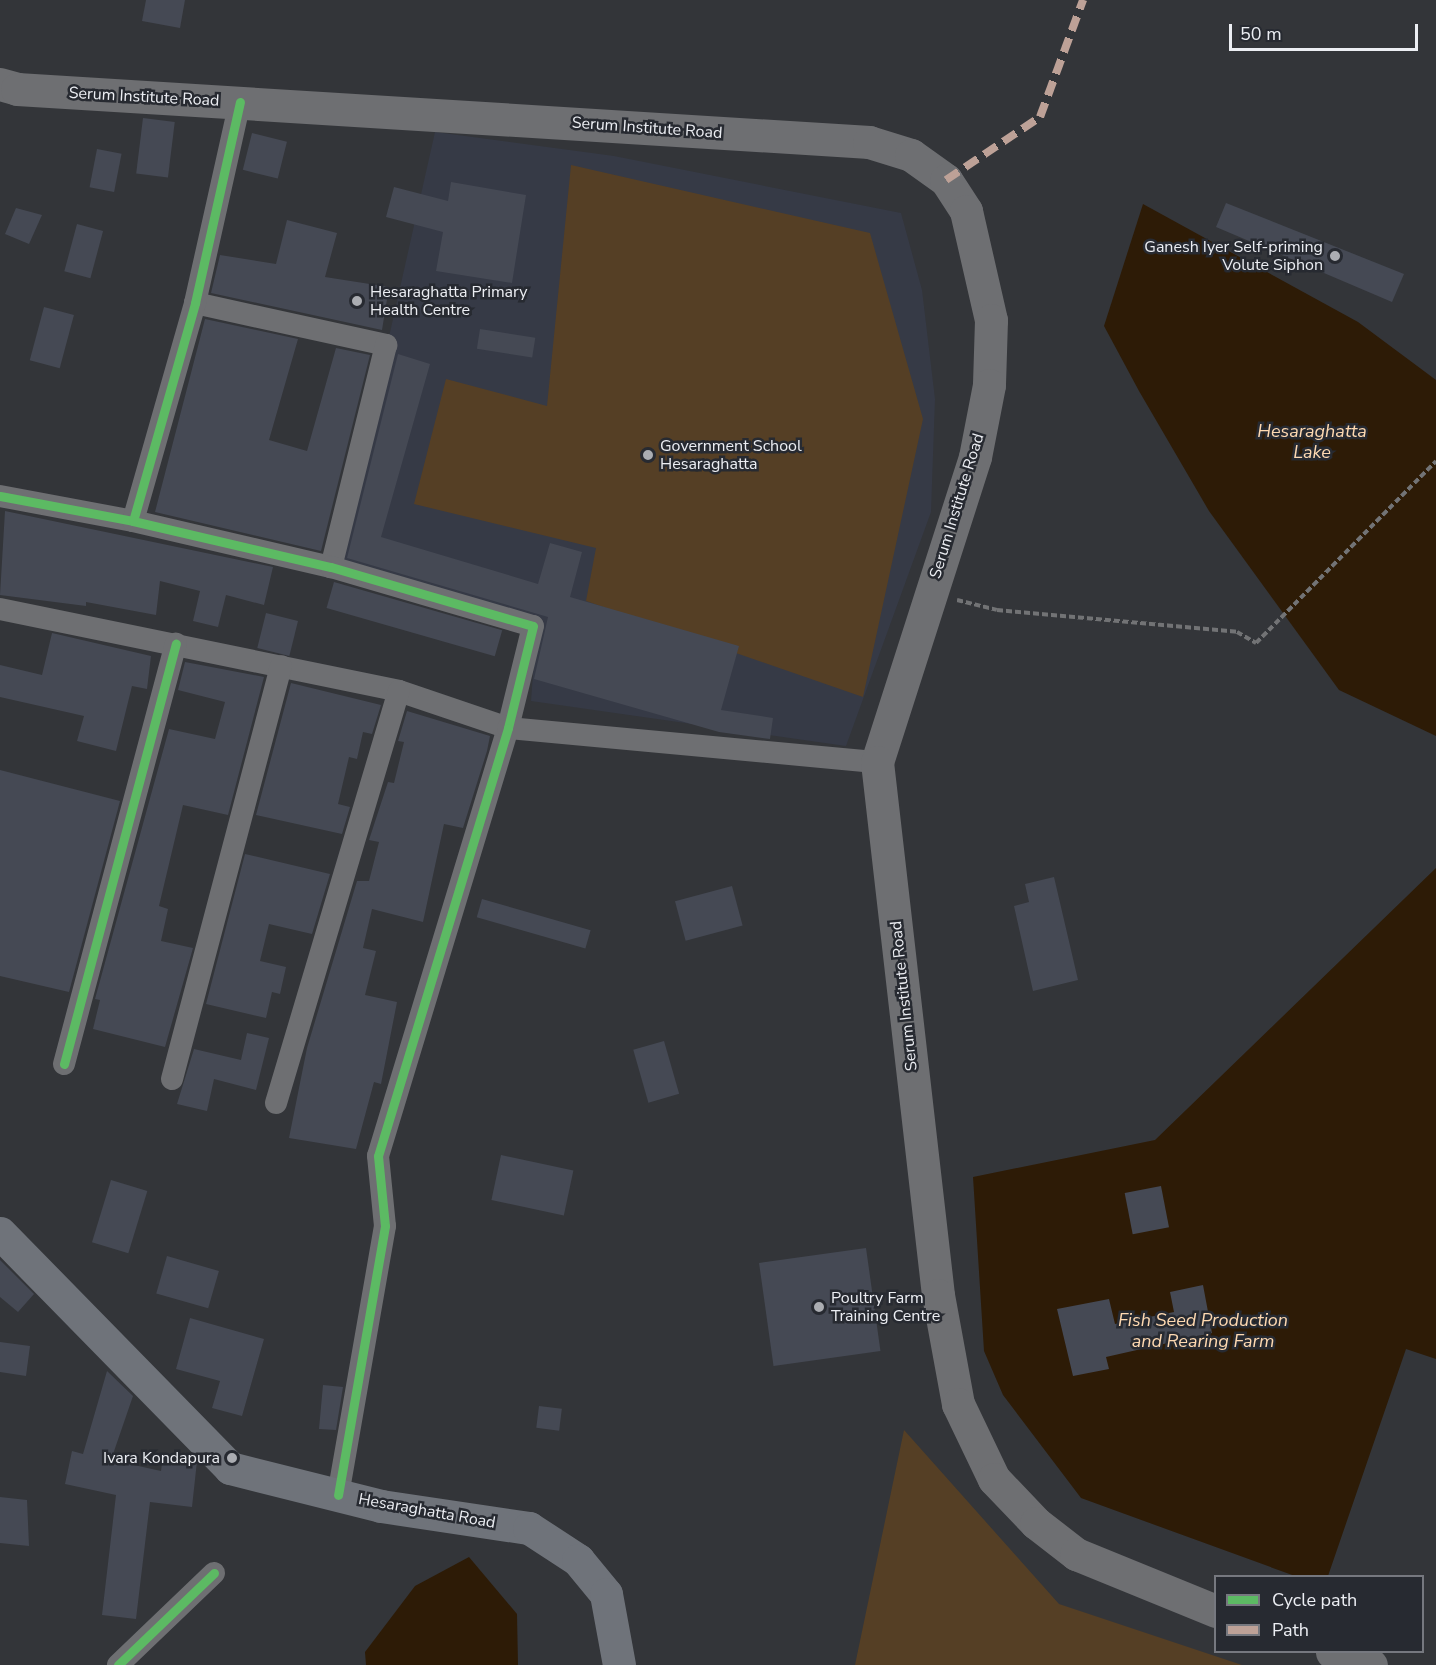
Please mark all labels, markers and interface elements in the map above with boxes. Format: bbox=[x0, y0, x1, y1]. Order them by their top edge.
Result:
scale bar bbox=[1232, 12, 1421, 50]
text: 50 m bbox=[1240, 22, 1282, 46]
street label: Serum Institute Road bbox=[68, 83, 220, 111]
street label: Serum Institute Road bbox=[571, 113, 723, 143]
place label: Ganesh Iyer Self-priming Volute Siphon bbox=[1144, 237, 1323, 275]
marker: Ganesh Iyer Self-priming Volute Siphon bbox=[1328, 249, 1342, 263]
place label: Hesaraghatta Primary Health Centre bbox=[370, 282, 528, 320]
marker: Hesaraghatta Primary Health Centre bbox=[348, 292, 366, 310]
water label: Hesaraghatta Lake bbox=[1257, 421, 1367, 464]
street label: Serum Institute Road bbox=[926, 431, 988, 581]
place label: Government School Hesaraghatta bbox=[660, 436, 802, 474]
marker: Government School Hesaraghatta bbox=[641, 448, 655, 462]
street label: Serum Institute Road bbox=[887, 920, 921, 1072]
place label: Poultry Farm Training Centre bbox=[831, 1288, 940, 1326]
marker: Poultry Farm Training Centre bbox=[812, 1300, 826, 1314]
water label: Fish Seed Production and Rearing Farm bbox=[1118, 1310, 1288, 1352]
place label: Ivara Kondapura bbox=[103, 1448, 220, 1468]
marker: Ivara Kondapura bbox=[225, 1451, 239, 1465]
street label: Hesaraghatta Road bbox=[357, 1489, 497, 1533]
legend bbox=[1214, 1575, 1424, 1653]
text: Cycle path bbox=[1272, 1588, 1357, 1612]
text: Path bbox=[1272, 1618, 1309, 1642]

